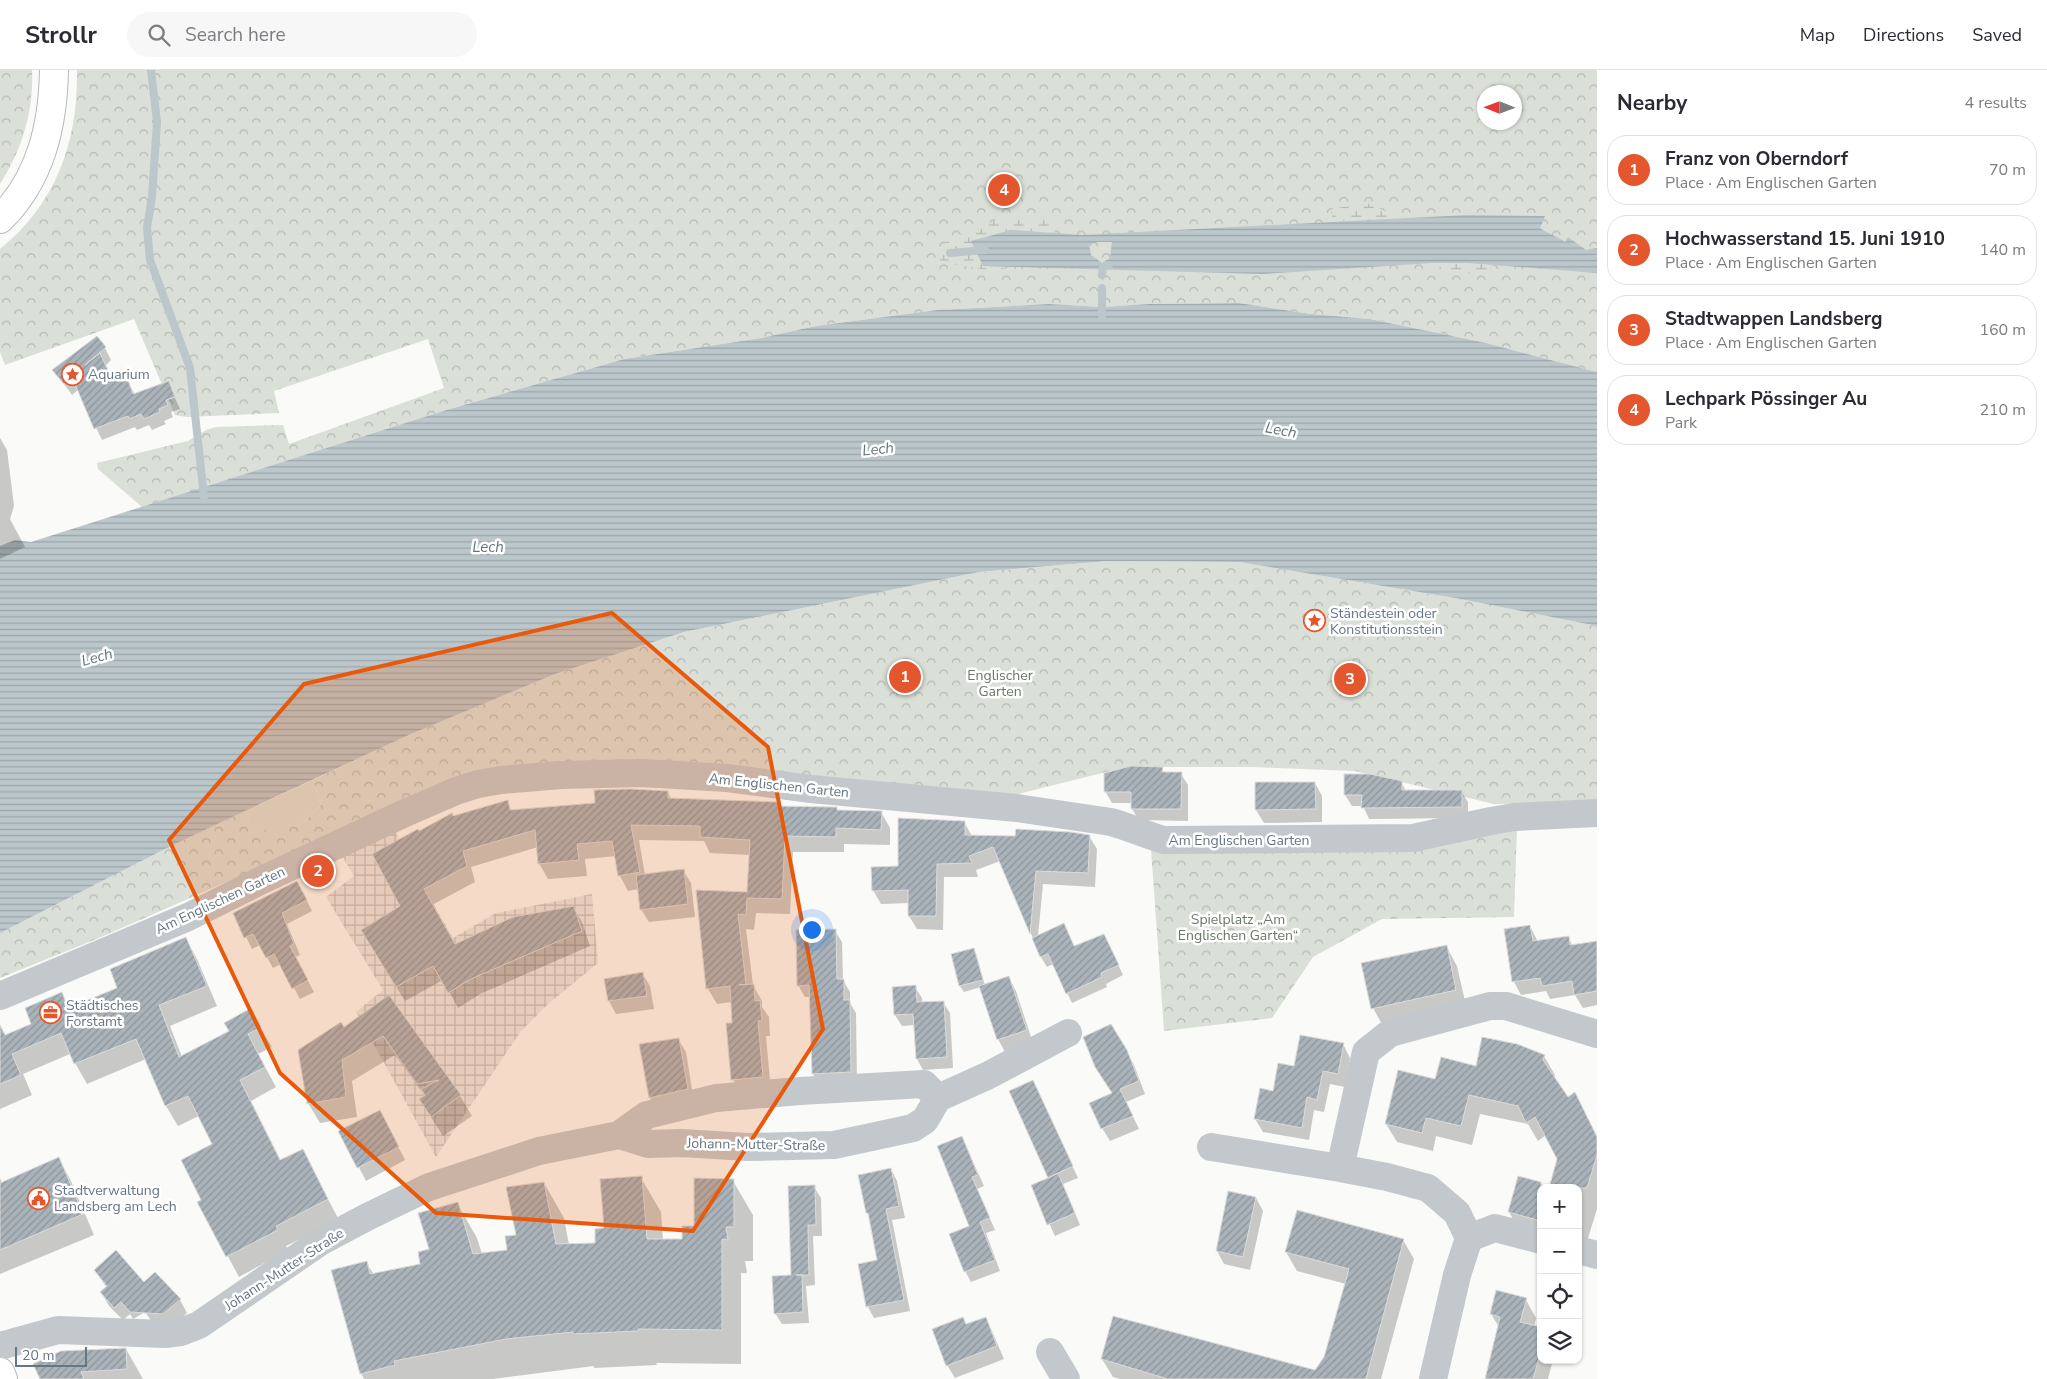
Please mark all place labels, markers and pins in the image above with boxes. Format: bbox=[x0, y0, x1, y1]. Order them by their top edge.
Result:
pin: 4 bbox=[988, 171, 1020, 209]
place icon: Aquarium bbox=[60, 362, 84, 386]
place label: Aquarium bbox=[88, 365, 150, 384]
place label: Ständestein oder Konstitutionsstein bbox=[1330, 604, 1443, 639]
place icon: Ständestein oder Konstitutionsstein bbox=[1302, 609, 1326, 633]
pin: 1 bbox=[889, 658, 921, 696]
pin: 3 bbox=[1334, 660, 1366, 698]
pin: 2 bbox=[302, 852, 334, 890]
place label: Städtisches Forstamt bbox=[66, 996, 139, 1031]
office icon: Städtisches Forstamt bbox=[38, 1001, 62, 1025]
place label: Stadtverwaltung Landsberg am Lech bbox=[54, 1181, 177, 1216]
public building icon: Stadtverwaltung Landsberg am Lech bbox=[26, 1186, 50, 1210]

